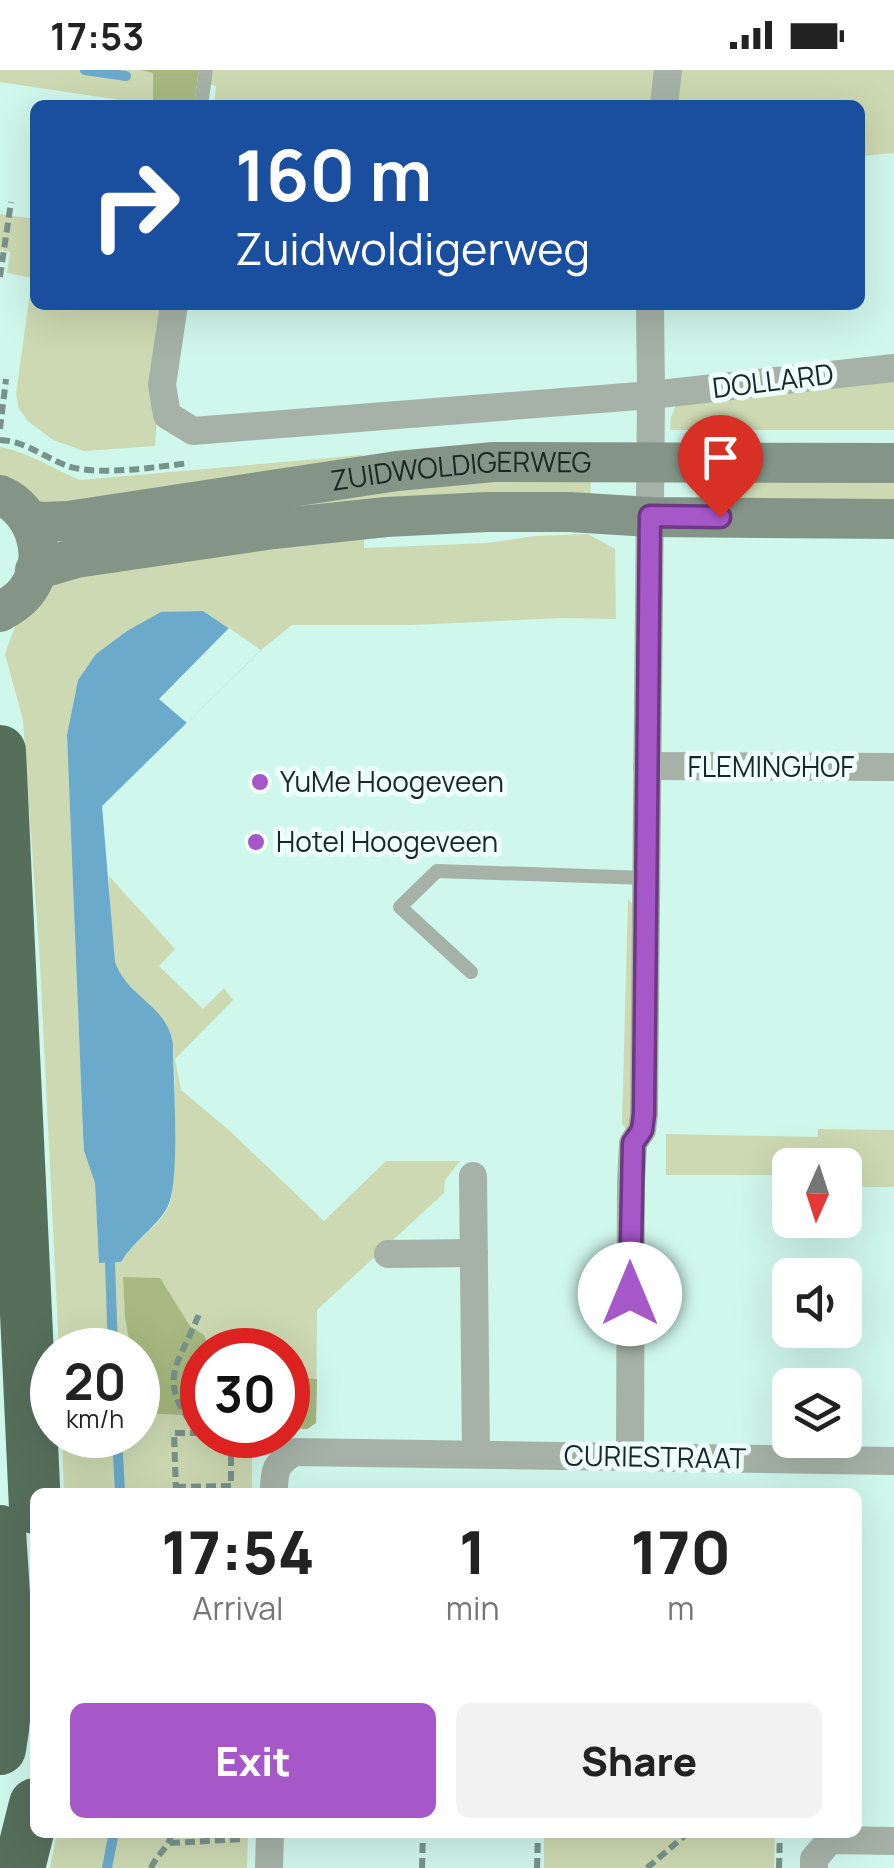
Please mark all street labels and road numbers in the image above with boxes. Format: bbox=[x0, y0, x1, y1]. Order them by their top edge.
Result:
street label: DOLLARD bbox=[710, 354, 836, 406]
street label: ZUIDWOLDIGERWEG bbox=[328, 442, 591, 499]
street label: FLEMINGHOF bbox=[688, 747, 854, 785]
street label: CURIESTRAAT bbox=[564, 1435, 747, 1477]

